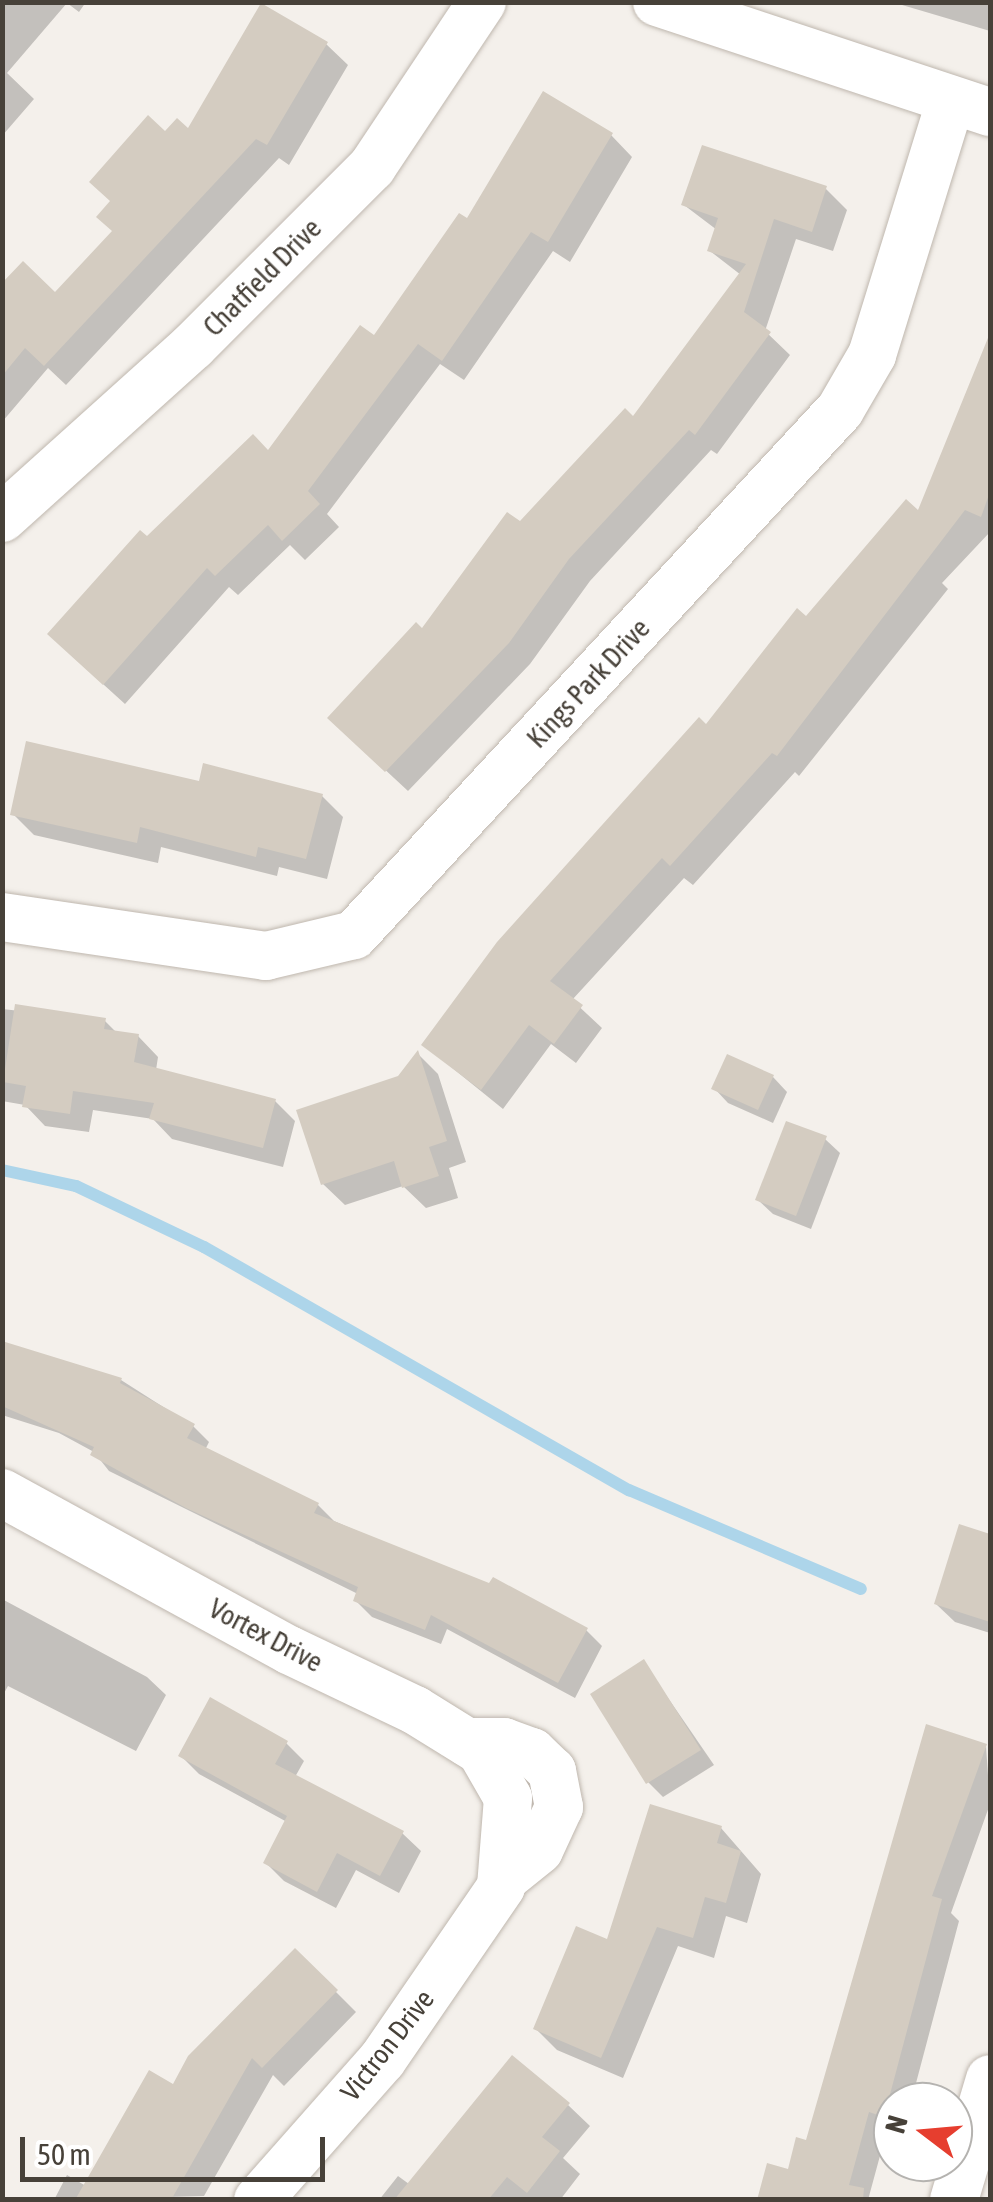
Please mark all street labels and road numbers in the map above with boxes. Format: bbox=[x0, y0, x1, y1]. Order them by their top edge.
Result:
street label: Chatfield Drive bbox=[196, 211, 328, 343]
street label: Kings Park Drive bbox=[520, 611, 656, 755]
street label: Vortex Drive bbox=[203, 1591, 329, 1679]
street label: Victron Drive bbox=[333, 1983, 441, 2107]

